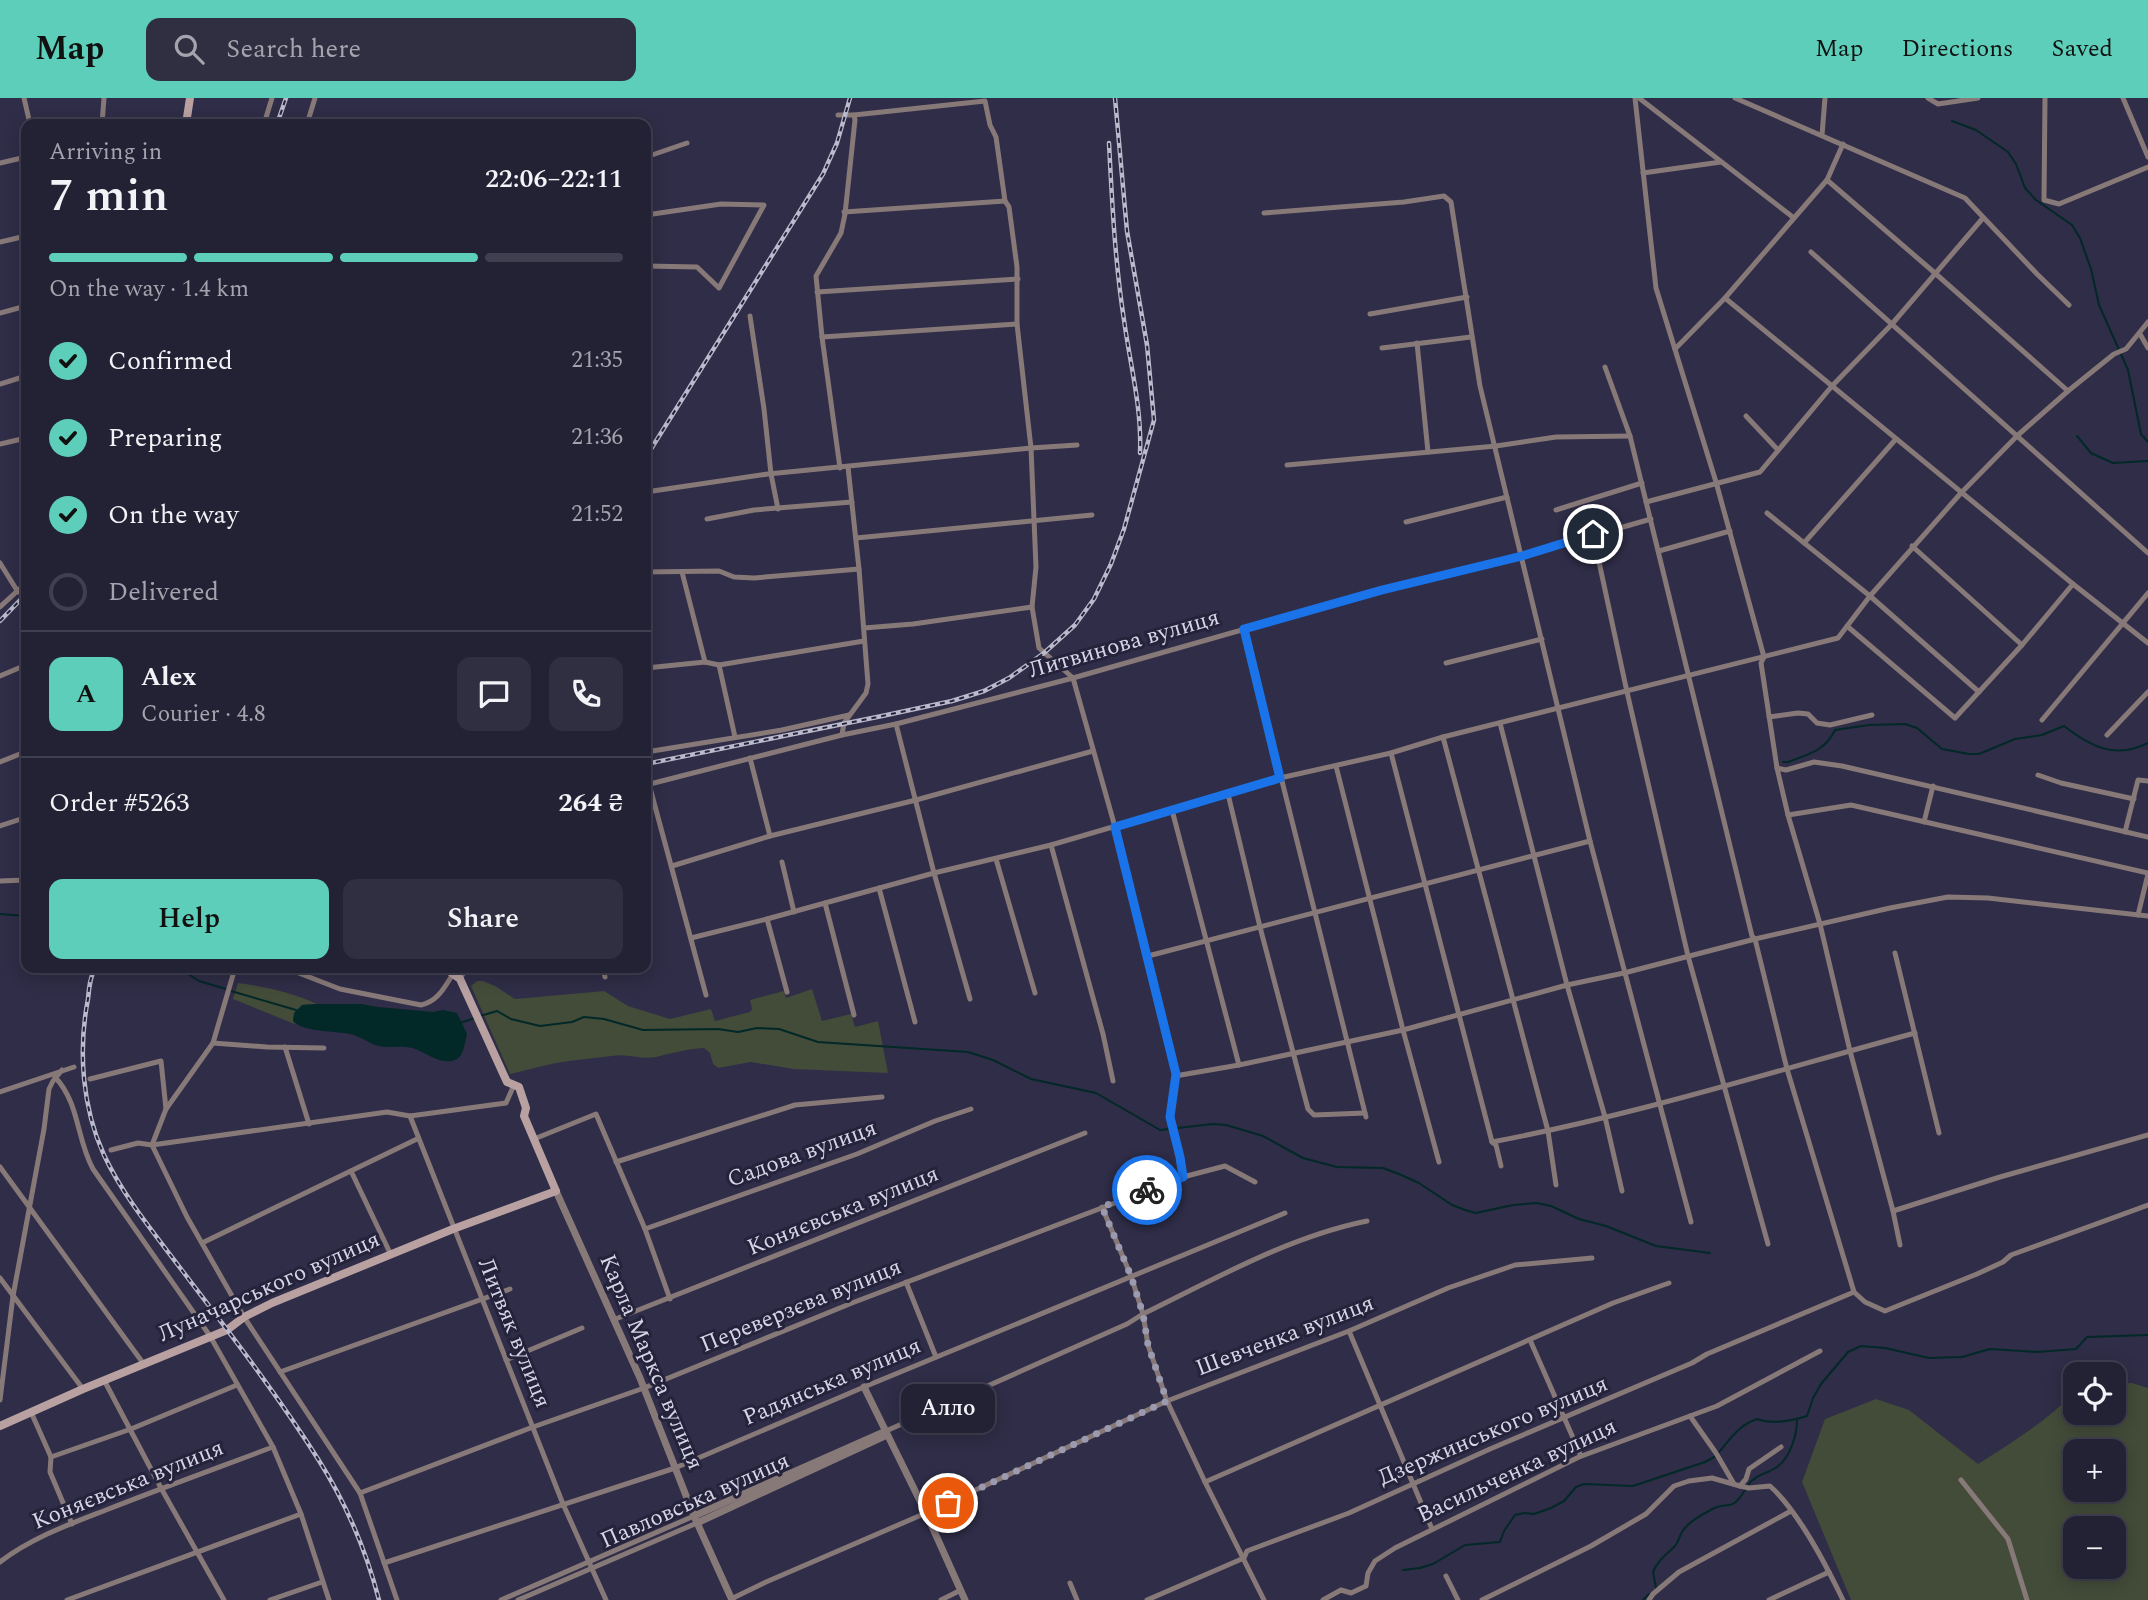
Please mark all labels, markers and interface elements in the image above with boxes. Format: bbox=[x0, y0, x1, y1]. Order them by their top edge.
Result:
search box bbox=[146, 18, 636, 81]
text: Map bbox=[35, 24, 104, 74]
text: Search here bbox=[226, 29, 361, 69]
icon: search bbox=[170, 30, 208, 68]
text: Map bbox=[1815, 31, 1863, 67]
text: Directions bbox=[1901, 31, 2013, 67]
text: Saved bbox=[2051, 31, 2113, 67]
text: Arriving in bbox=[49, 135, 162, 170]
text: 22:06–22:11 bbox=[485, 159, 623, 199]
text: 7 min bbox=[49, 161, 168, 231]
text: On the way · 1.4 km bbox=[49, 272, 249, 307]
text: Confirmed bbox=[108, 341, 233, 381]
icon: check bbox=[49, 342, 87, 380]
text: 21:35 bbox=[571, 343, 623, 378]
text: Preparing bbox=[108, 418, 222, 458]
icon: check bbox=[49, 419, 87, 457]
text: 21:36 bbox=[571, 420, 623, 455]
text: On the way bbox=[108, 495, 239, 535]
icon: check bbox=[49, 496, 87, 534]
text: 21:52 bbox=[571, 497, 623, 532]
pin bbox=[1563, 504, 1623, 564]
icon: home bbox=[1574, 515, 1612, 553]
text: Delivered bbox=[108, 572, 219, 612]
street label: Литвинова вулиця bbox=[1024, 600, 1224, 688]
text: Alex bbox=[141, 657, 196, 697]
button: chat bbox=[457, 657, 531, 731]
button: phone bbox=[549, 657, 623, 731]
text: A bbox=[76, 674, 96, 714]
text: Courier · 4.8 bbox=[141, 697, 266, 732]
text: Order #5263 bbox=[49, 783, 189, 823]
text: 264 ₴ bbox=[558, 783, 623, 823]
button: Help bbox=[49, 879, 329, 959]
button: Share bbox=[343, 879, 623, 959]
street label: Садова вулиця bbox=[722, 1111, 882, 1197]
courier bbox=[1112, 1155, 1182, 1225]
street label: Коняєвська вулиця bbox=[742, 1157, 944, 1265]
icon: bike bbox=[1128, 1171, 1166, 1209]
street label: Луначарського вулиця bbox=[152, 1222, 386, 1352]
street label: Карла Маркса вулиця bbox=[590, 1249, 712, 1475]
street label: Переверзєва вулиця bbox=[695, 1250, 907, 1362]
street label: Литвяк вулиця bbox=[468, 1253, 560, 1413]
street label: Шевченка вулиця bbox=[1191, 1286, 1379, 1386]
street label: Радянська вулиця bbox=[737, 1329, 927, 1435]
map controls bbox=[2063, 1362, 2126, 1579]
button: locate bbox=[2063, 1362, 2126, 1425]
street label: Дзержинського вулиця bbox=[1373, 1367, 1613, 1495]
callout: Алло bbox=[901, 1384, 995, 1433]
text: Алло bbox=[920, 1391, 976, 1426]
street label: Васильченка вулиця bbox=[1411, 1409, 1623, 1533]
street label: Коняєвська вулиця bbox=[27, 1431, 229, 1539]
button: + bbox=[2063, 1439, 2126, 1502]
street label: Павловська вулиця bbox=[595, 1444, 795, 1558]
pin bbox=[918, 1473, 978, 1533]
icon: bag bbox=[929, 1484, 967, 1522]
button: − bbox=[2063, 1516, 2126, 1579]

